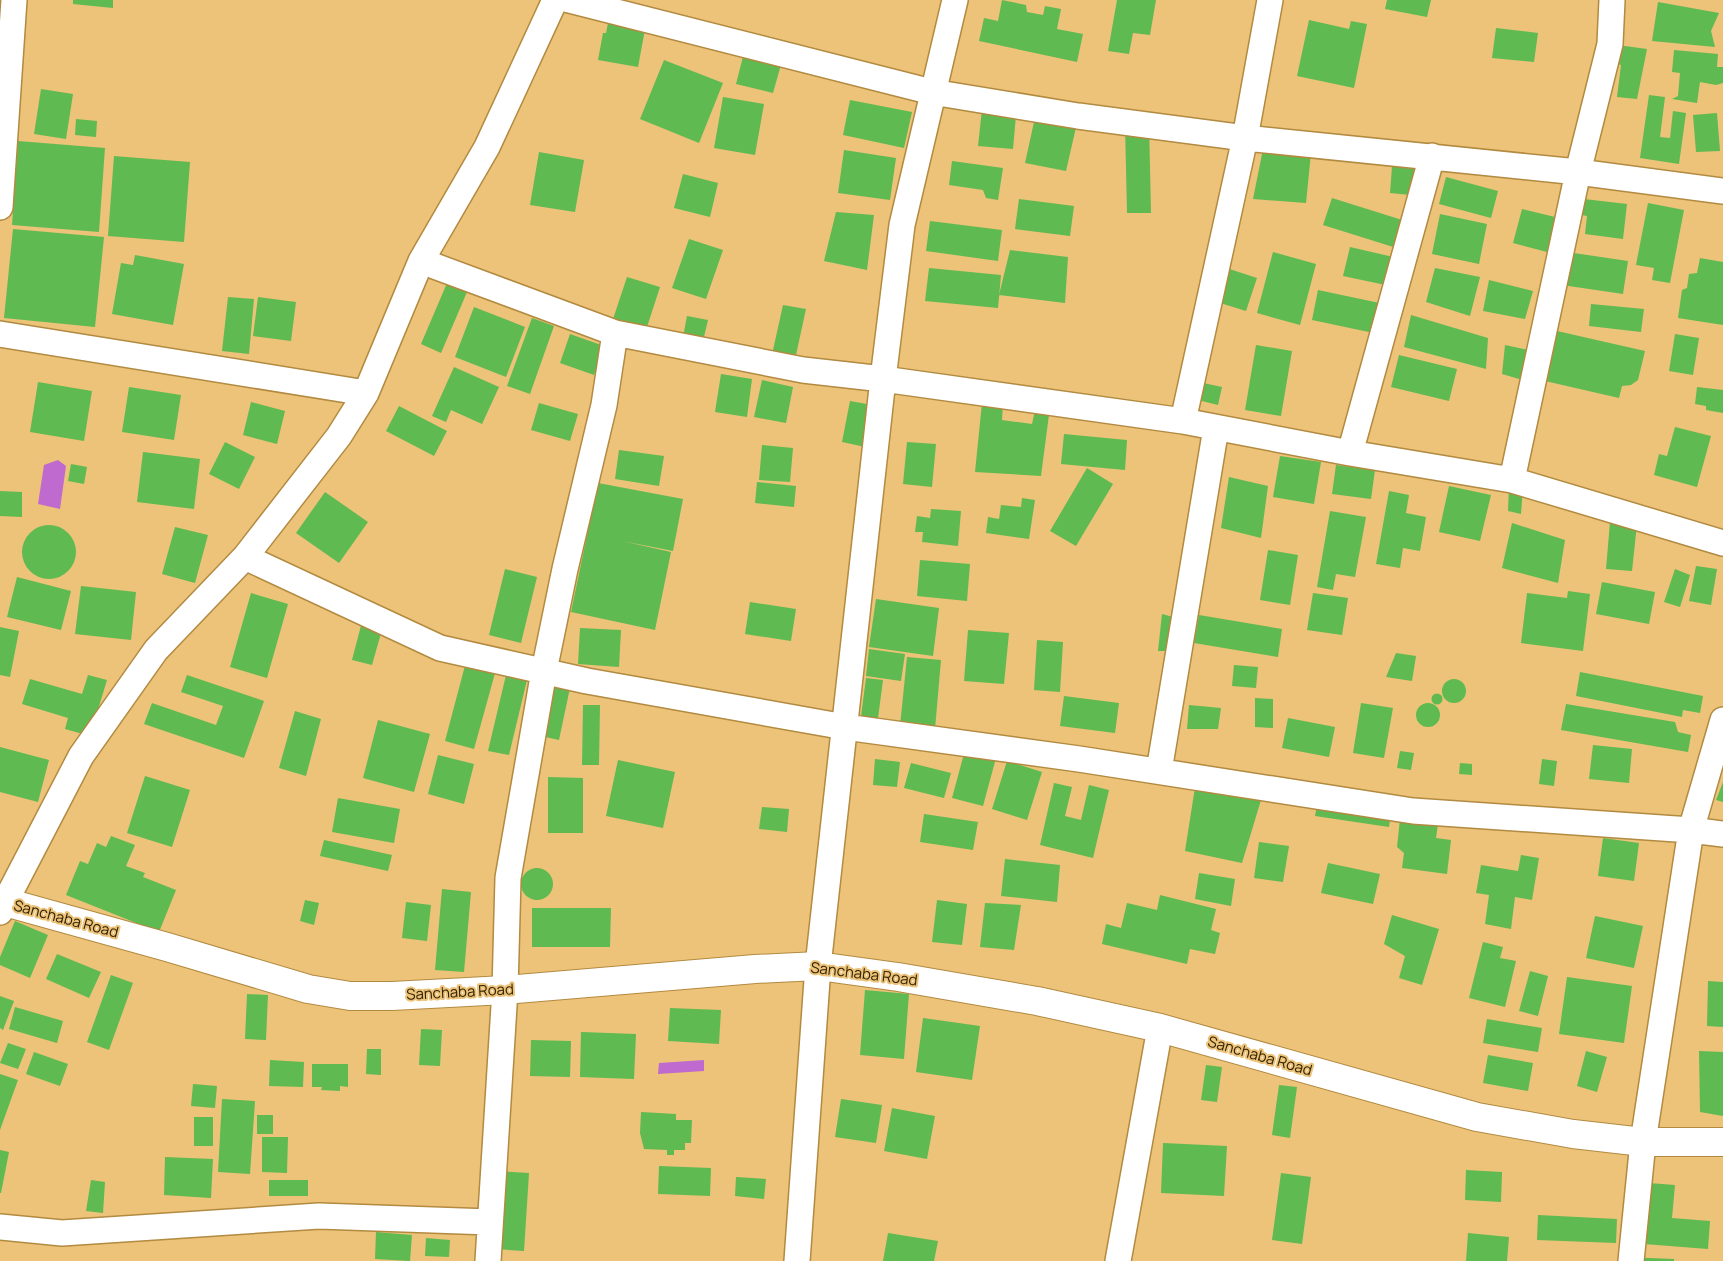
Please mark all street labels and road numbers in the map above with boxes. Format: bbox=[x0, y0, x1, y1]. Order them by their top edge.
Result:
street label: Sanchaba Road bbox=[11, 894, 121, 943]
street label: Sanchaba Road bbox=[809, 957, 919, 990]
street label: Sanchaba Road bbox=[406, 978, 514, 1005]
street label: Sanchaba Road bbox=[1205, 1031, 1315, 1080]

